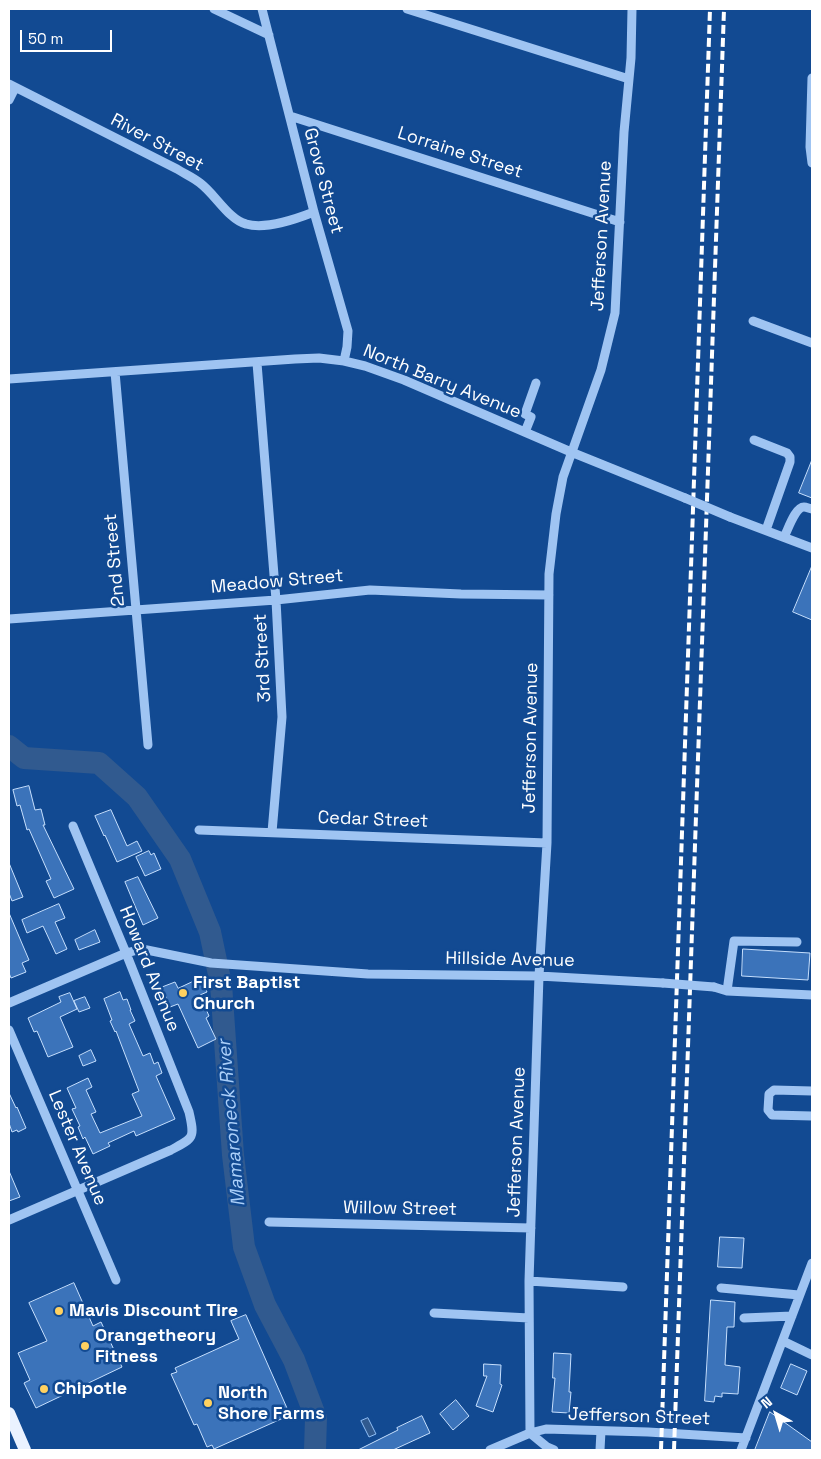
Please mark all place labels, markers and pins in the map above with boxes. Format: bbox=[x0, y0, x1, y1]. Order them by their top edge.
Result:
place label: First Baptist Church bbox=[193, 972, 300, 1014]
marker: First Baptist Church bbox=[177, 987, 189, 999]
place label: Mavis Discount Tire bbox=[69, 1300, 238, 1322]
marker: Mavis Discount Tire bbox=[53, 1305, 65, 1317]
place label: Orangetheory Fitness bbox=[95, 1325, 216, 1368]
marker: Orangetheory Fitness bbox=[79, 1340, 91, 1352]
place label: Chipotle bbox=[54, 1378, 127, 1400]
place label: North Shore Farms bbox=[218, 1382, 325, 1425]
marker: Chipotle bbox=[38, 1383, 50, 1395]
marker: North Shore Farms bbox=[202, 1397, 214, 1409]

